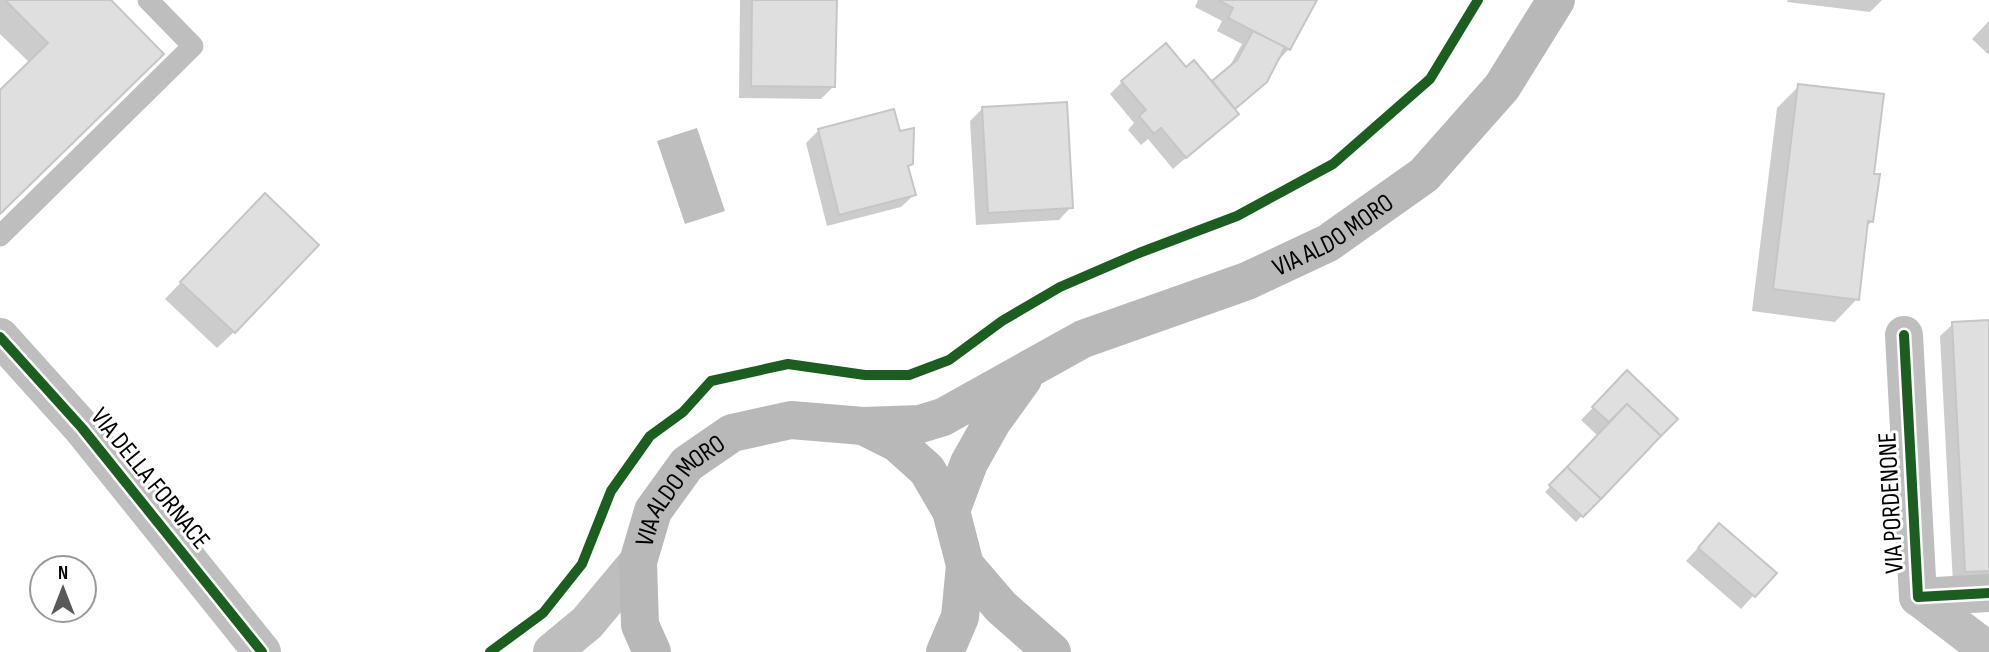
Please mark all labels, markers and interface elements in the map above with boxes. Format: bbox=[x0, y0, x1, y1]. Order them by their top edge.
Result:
street label: VIA ALDO MORO bbox=[1268, 188, 1400, 284]
street label: VIA DELLA FORNACE bbox=[83, 402, 216, 556]
street label: VIA ALDO MORO bbox=[630, 429, 731, 550]
street label: VIA PORDENONE bbox=[1872, 431, 1911, 574]
north arrow bbox=[28, 554, 98, 624]
text: N bbox=[58, 562, 68, 585]

